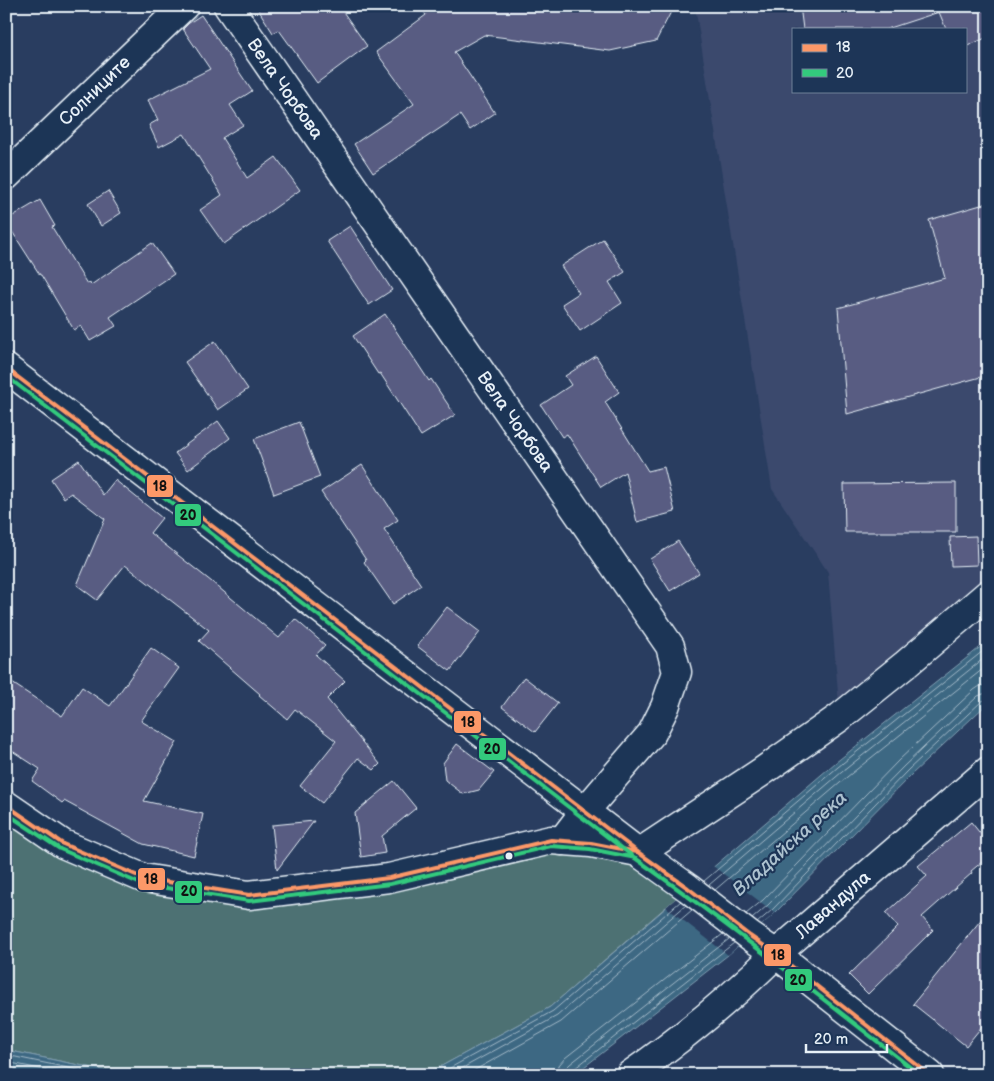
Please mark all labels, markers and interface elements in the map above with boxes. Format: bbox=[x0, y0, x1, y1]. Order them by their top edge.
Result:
legend bbox=[792, 28, 966, 92]
street label: Вела Чорбова bbox=[243, 35, 328, 144]
text: 18 bbox=[836, 38, 851, 57]
street label: Солниците bbox=[55, 52, 135, 130]
text: 20 bbox=[836, 64, 854, 83]
street label: Вела Чорбова bbox=[473, 368, 558, 477]
line badge: 18 bbox=[146, 474, 174, 498]
text: 18 bbox=[153, 478, 167, 495]
line badge: 20 bbox=[174, 503, 202, 527]
text: 20 bbox=[180, 507, 197, 524]
line badge: 18 bbox=[453, 710, 482, 734]
text: 18 bbox=[461, 714, 475, 731]
line badge: 20 bbox=[478, 737, 507, 761]
text: 20 bbox=[484, 741, 501, 758]
water label: Владайска река bbox=[728, 787, 852, 901]
unlabelled marker bbox=[504, 851, 514, 861]
line badge: 18 bbox=[137, 867, 166, 891]
street label: Лавандула bbox=[790, 867, 875, 944]
text: 18 bbox=[144, 871, 158, 888]
line badge: 20 bbox=[174, 880, 203, 904]
text: 20 bbox=[181, 883, 198, 900]
line badge: 18 bbox=[763, 943, 792, 967]
text: 18 bbox=[771, 947, 785, 964]
line badge: 20 bbox=[784, 968, 813, 992]
text: 20 bbox=[790, 972, 807, 989]
scale bar bbox=[806, 1021, 888, 1053]
text: 20 m bbox=[814, 1030, 848, 1049]

